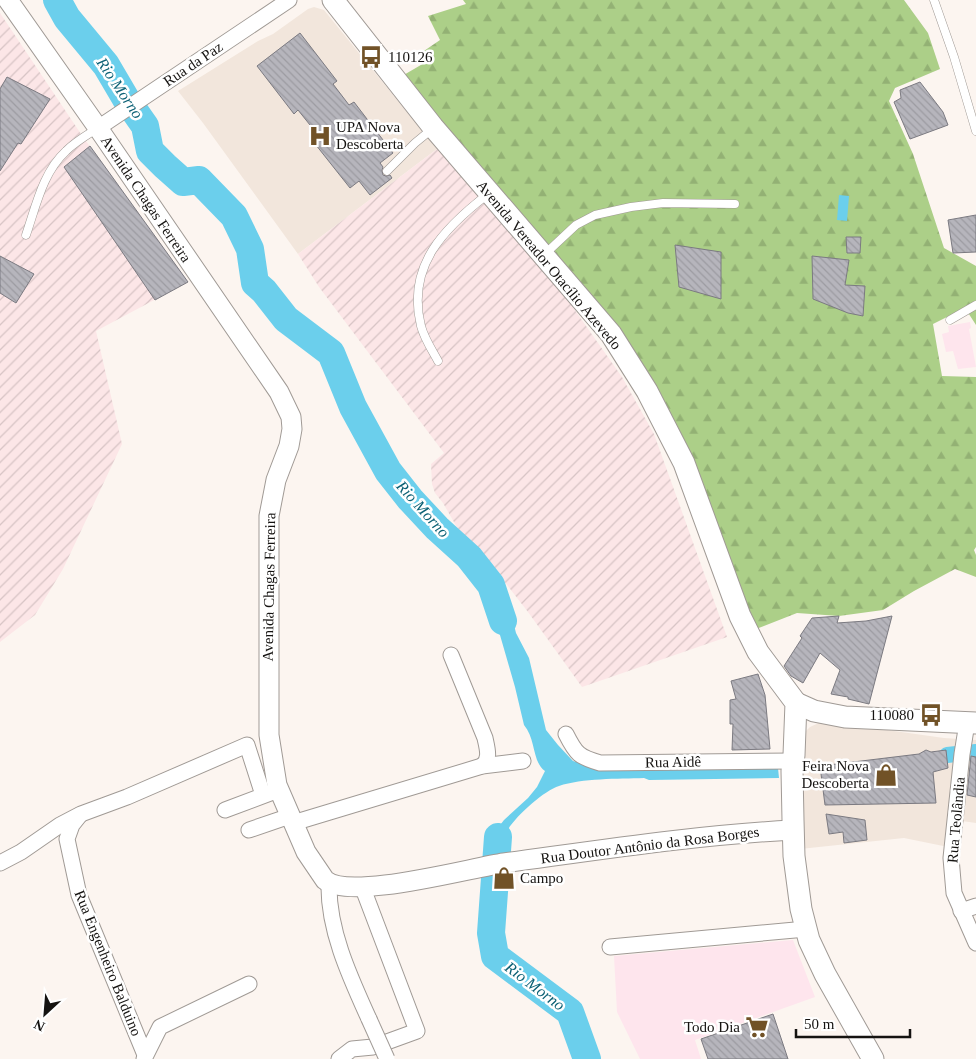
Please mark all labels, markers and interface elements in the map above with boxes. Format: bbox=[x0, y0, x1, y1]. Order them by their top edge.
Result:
street label: Rua da Paz bbox=[161, 38, 226, 90]
bus stop icon: 110126 bbox=[358, 44, 384, 70]
place label: 110126 bbox=[388, 49, 433, 65]
water label: Rio Morno bbox=[93, 53, 147, 122]
place label: UPA Nova Descoberta bbox=[336, 119, 404, 152]
hospital icon: UPA Nova Descoberta bbox=[307, 123, 333, 149]
street label: Avenida Chagas Ferreira bbox=[98, 133, 194, 265]
street label: Avenida Vereador Otacílio Azevedo bbox=[474, 177, 624, 353]
water label: Rio Morno bbox=[393, 477, 453, 541]
street label: Avenida Chagas Ferreira bbox=[260, 512, 278, 662]
bus stop icon: 110080 bbox=[918, 702, 944, 728]
place label: 110080 bbox=[870, 707, 914, 723]
street label: Rua Aidê bbox=[645, 754, 702, 770]
place label: Feira Nova Descoberta bbox=[802, 758, 869, 791]
shop icon: Feira Nova Descoberta bbox=[873, 762, 899, 788]
street label: Rua Teolândia bbox=[944, 776, 968, 864]
street label: Rua Doutor Antônio da Rosa Borges bbox=[540, 824, 760, 866]
shop icon: Campo bbox=[491, 865, 517, 891]
place label: Campo bbox=[520, 870, 563, 886]
street label: Rua Engenheiro Balduino bbox=[71, 888, 145, 1038]
water label: Rio Morno bbox=[501, 958, 568, 1014]
north arrow bbox=[20, 989, 70, 1039]
scale bar bbox=[796, 1006, 910, 1038]
supermarket icon: Todo Dia bbox=[744, 1014, 770, 1040]
text: N bbox=[32, 1016, 47, 1034]
text: 50 m bbox=[804, 1016, 835, 1032]
place label: Todo Dia bbox=[684, 1019, 740, 1035]

